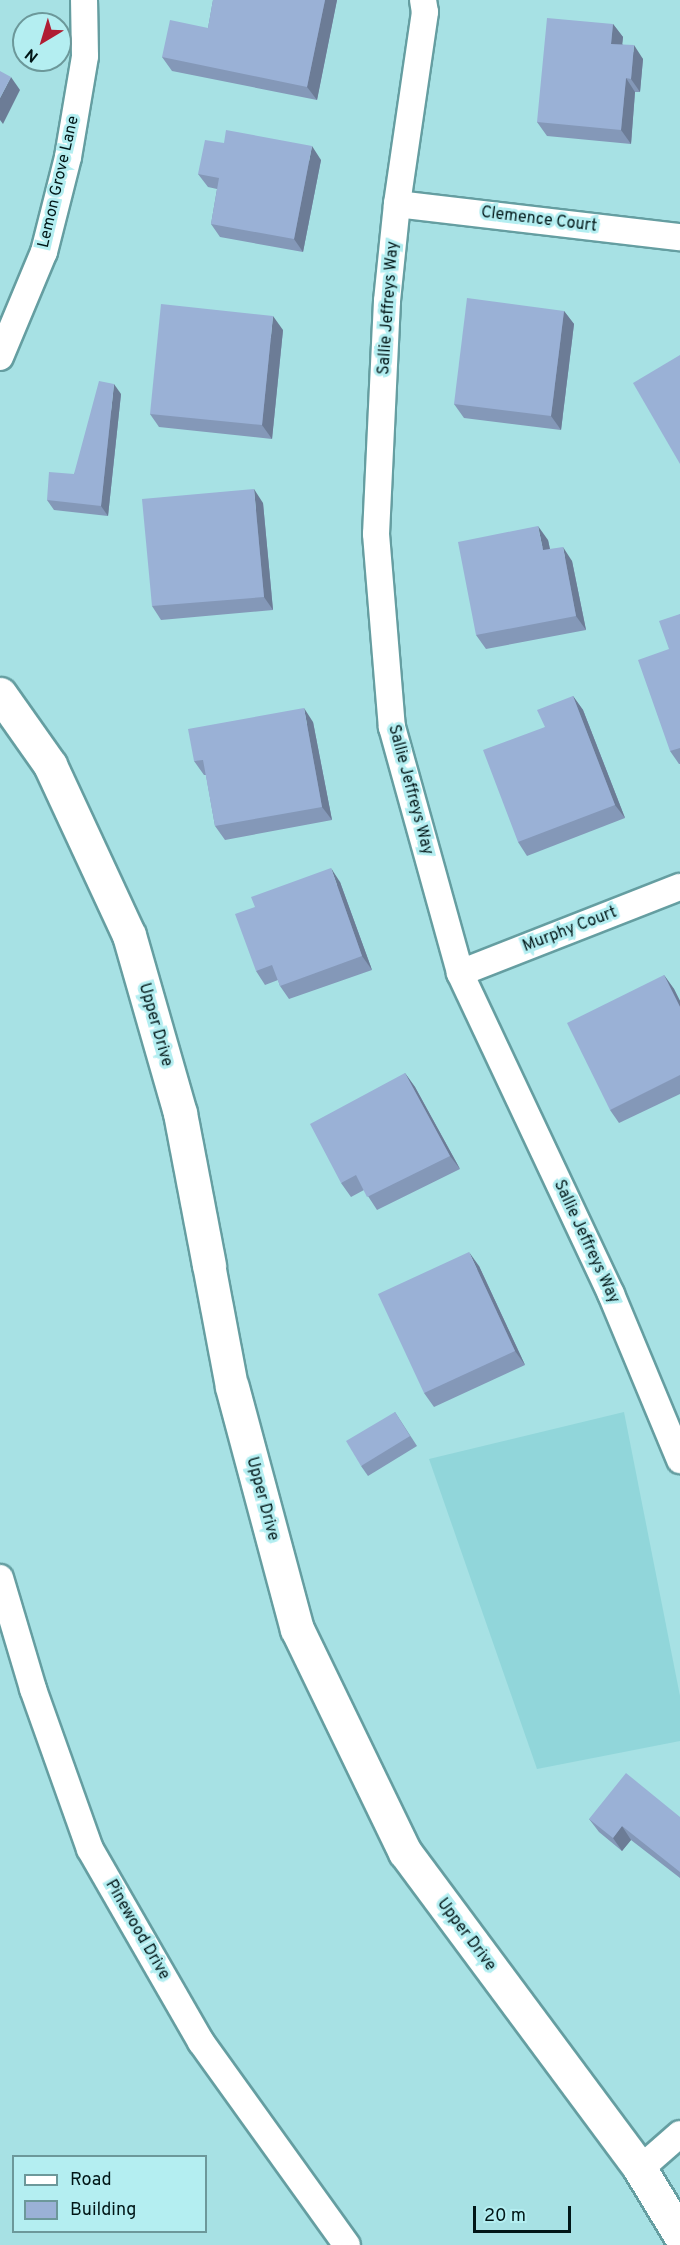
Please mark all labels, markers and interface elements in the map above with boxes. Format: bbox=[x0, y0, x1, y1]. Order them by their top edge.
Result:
north arrow bbox=[12, 12, 72, 72]
text: N bbox=[21, 43, 43, 66]
street label: Lemon Grove Lane bbox=[34, 114, 84, 250]
street label: Clemence Court bbox=[480, 203, 598, 237]
street label: Sallie Jeffreys Way bbox=[375, 240, 403, 376]
street label: Sallie Jeffreys Way bbox=[383, 723, 437, 857]
street label: Murphy Court bbox=[520, 903, 620, 957]
street label: Upper Drive bbox=[134, 981, 176, 1069]
street label: Sallie Jeffreys Way bbox=[549, 1177, 623, 1307]
street label: Upper Drive bbox=[242, 1455, 282, 1543]
street label: Pinewood Drive bbox=[101, 1877, 173, 1983]
street label: Upper Drive bbox=[432, 1895, 500, 1975]
legend bbox=[12, 2155, 207, 2233]
text: Road bbox=[70, 2169, 112, 2192]
scale bar bbox=[476, 2194, 574, 2232]
text: Building bbox=[70, 2199, 136, 2222]
text: 20 m bbox=[484, 2205, 526, 2228]

